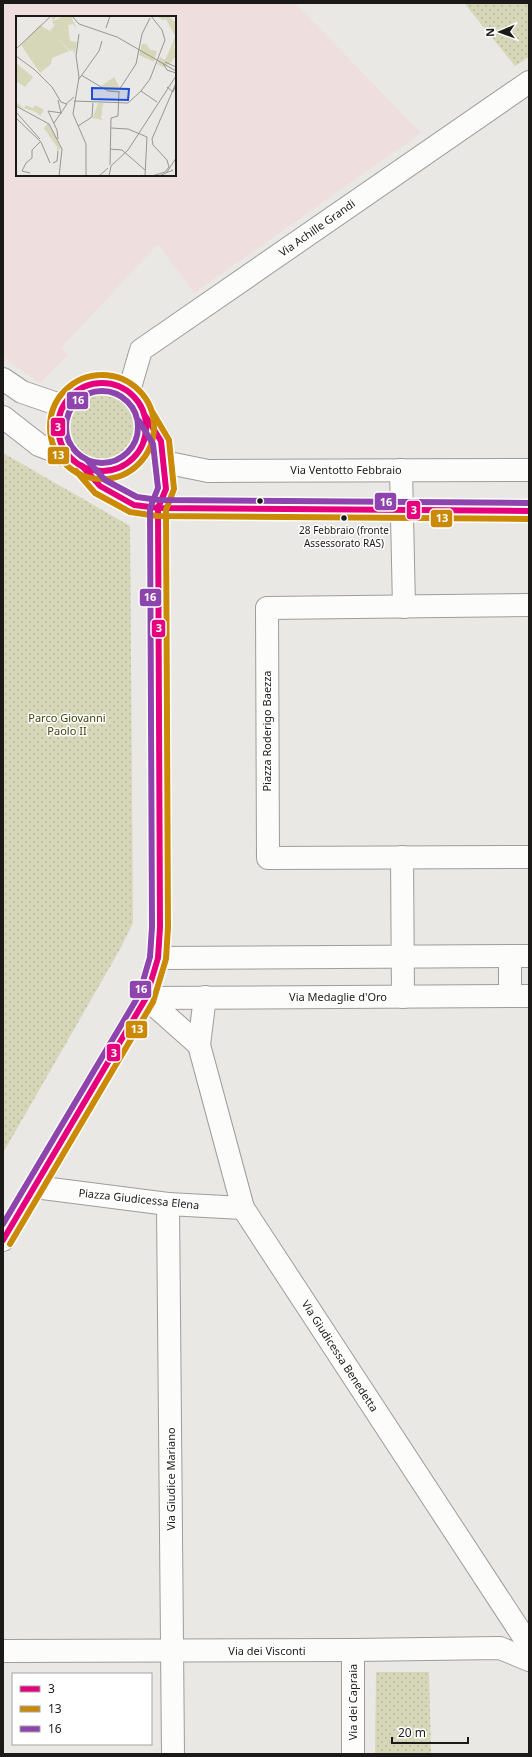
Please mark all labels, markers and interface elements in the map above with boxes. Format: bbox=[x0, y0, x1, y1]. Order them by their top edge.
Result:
north arrow bbox=[480, 12, 520, 52]
inset map bbox=[16, 16, 176, 176]
text: N bbox=[482, 28, 497, 37]
street label: Via Achille Grandi bbox=[276, 196, 358, 260]
line badge: 16 bbox=[66, 391, 89, 410]
text: 16 bbox=[72, 392, 84, 407]
line badge: 3 bbox=[50, 417, 66, 437]
text: 3 bbox=[55, 419, 61, 434]
line badge: 13 bbox=[47, 446, 70, 465]
text: 13 bbox=[52, 447, 64, 462]
street label: Via Ventotto Febbraio bbox=[290, 462, 402, 477]
line badge: 16 bbox=[374, 492, 397, 511]
text: 16 bbox=[380, 494, 392, 509]
unlabelled marker bbox=[255, 496, 265, 506]
line badge: 3 bbox=[406, 500, 421, 520]
text: 3 bbox=[411, 502, 417, 517]
line badge: 13 bbox=[430, 509, 453, 528]
text: 13 bbox=[436, 510, 448, 525]
marker: 28 Febbraio (fronte Assessorato RAS) bbox=[339, 513, 349, 523]
place label: 28 Febbraio (fronte Assessorato RAS) bbox=[299, 523, 389, 550]
line badge: 16 bbox=[139, 588, 162, 607]
text: 16 bbox=[144, 589, 156, 604]
line badge: 3 bbox=[151, 619, 166, 638]
text: 3 bbox=[156, 620, 162, 635]
street label: Piazza Roderigo Baezza bbox=[259, 670, 274, 792]
park label: Parco Giovanni Paolo II bbox=[28, 710, 106, 738]
line badge: 16 bbox=[129, 980, 152, 999]
text: 16 bbox=[135, 981, 147, 996]
street label: Via Medaglie d'Oro bbox=[289, 989, 387, 1004]
line badge: 13 bbox=[125, 1020, 148, 1039]
text: 13 bbox=[131, 1021, 143, 1036]
line badge: 3 bbox=[106, 1043, 121, 1062]
text: 3 bbox=[111, 1045, 117, 1060]
street label: Piazza Giudicessa Elena bbox=[78, 1185, 200, 1212]
street label: Via Giudicessa Benedetta bbox=[299, 1297, 382, 1414]
street label: Via Giudice Mariano bbox=[163, 1427, 178, 1531]
street label: Via dei Visconti bbox=[228, 1643, 306, 1658]
street label: Via dei Capraia bbox=[345, 1664, 360, 1740]
legend bbox=[12, 1673, 152, 1745]
text: 3 bbox=[48, 1680, 55, 1697]
text: 13 bbox=[48, 1700, 62, 1717]
scale bar bbox=[392, 1719, 468, 1745]
text: 16 bbox=[48, 1720, 62, 1737]
text: 20 m bbox=[398, 1724, 426, 1741]

